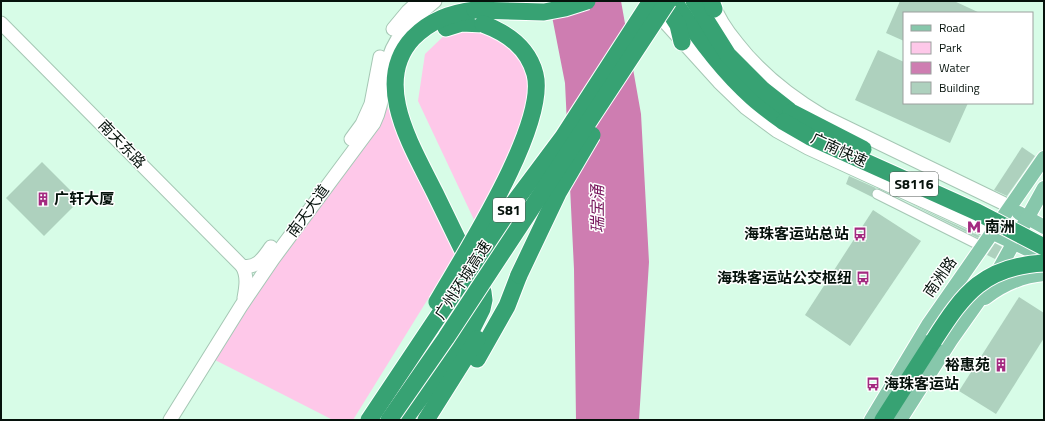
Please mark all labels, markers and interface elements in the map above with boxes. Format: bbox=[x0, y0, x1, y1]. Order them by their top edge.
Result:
legend bbox=[903, 12, 1033, 104]
text: Road bbox=[939, 18, 965, 37]
text: Park bbox=[939, 38, 962, 57]
text: Water bbox=[939, 58, 970, 77]
text: Building bbox=[939, 78, 980, 97]
street label: 南天东路 bbox=[93, 114, 151, 173]
street label: 广南快速 bbox=[807, 126, 871, 173]
road number: S8116 bbox=[890, 172, 938, 196]
street label: 南天大道 bbox=[281, 180, 335, 242]
water label: 瑞宝涌 bbox=[585, 183, 609, 233]
place label: 广轩大厦 bbox=[54, 187, 114, 210]
building icon: 广轩大厦 bbox=[35, 191, 51, 207]
road number: S81 bbox=[493, 198, 525, 222]
place label: 南洲 bbox=[985, 215, 1015, 238]
metro station icon: 南洲 bbox=[966, 219, 982, 235]
place label: 海珠客运站总站 bbox=[744, 222, 849, 245]
bus stop icon: 海珠客运站总站 bbox=[852, 226, 868, 242]
street label: 广州环城高速 bbox=[428, 236, 497, 324]
street label: 南洲路 bbox=[917, 252, 962, 302]
place label: 海珠客运站公交枢纽 bbox=[717, 266, 852, 289]
bus stop icon: 海珠客运站公交枢纽 bbox=[855, 270, 871, 286]
place label: 裕惠苑 bbox=[945, 353, 990, 376]
building icon: 裕惠苑 bbox=[993, 357, 1009, 373]
place label: 海珠客运站 bbox=[884, 372, 959, 395]
bus stop icon: 海珠客运站 bbox=[865, 376, 881, 392]

